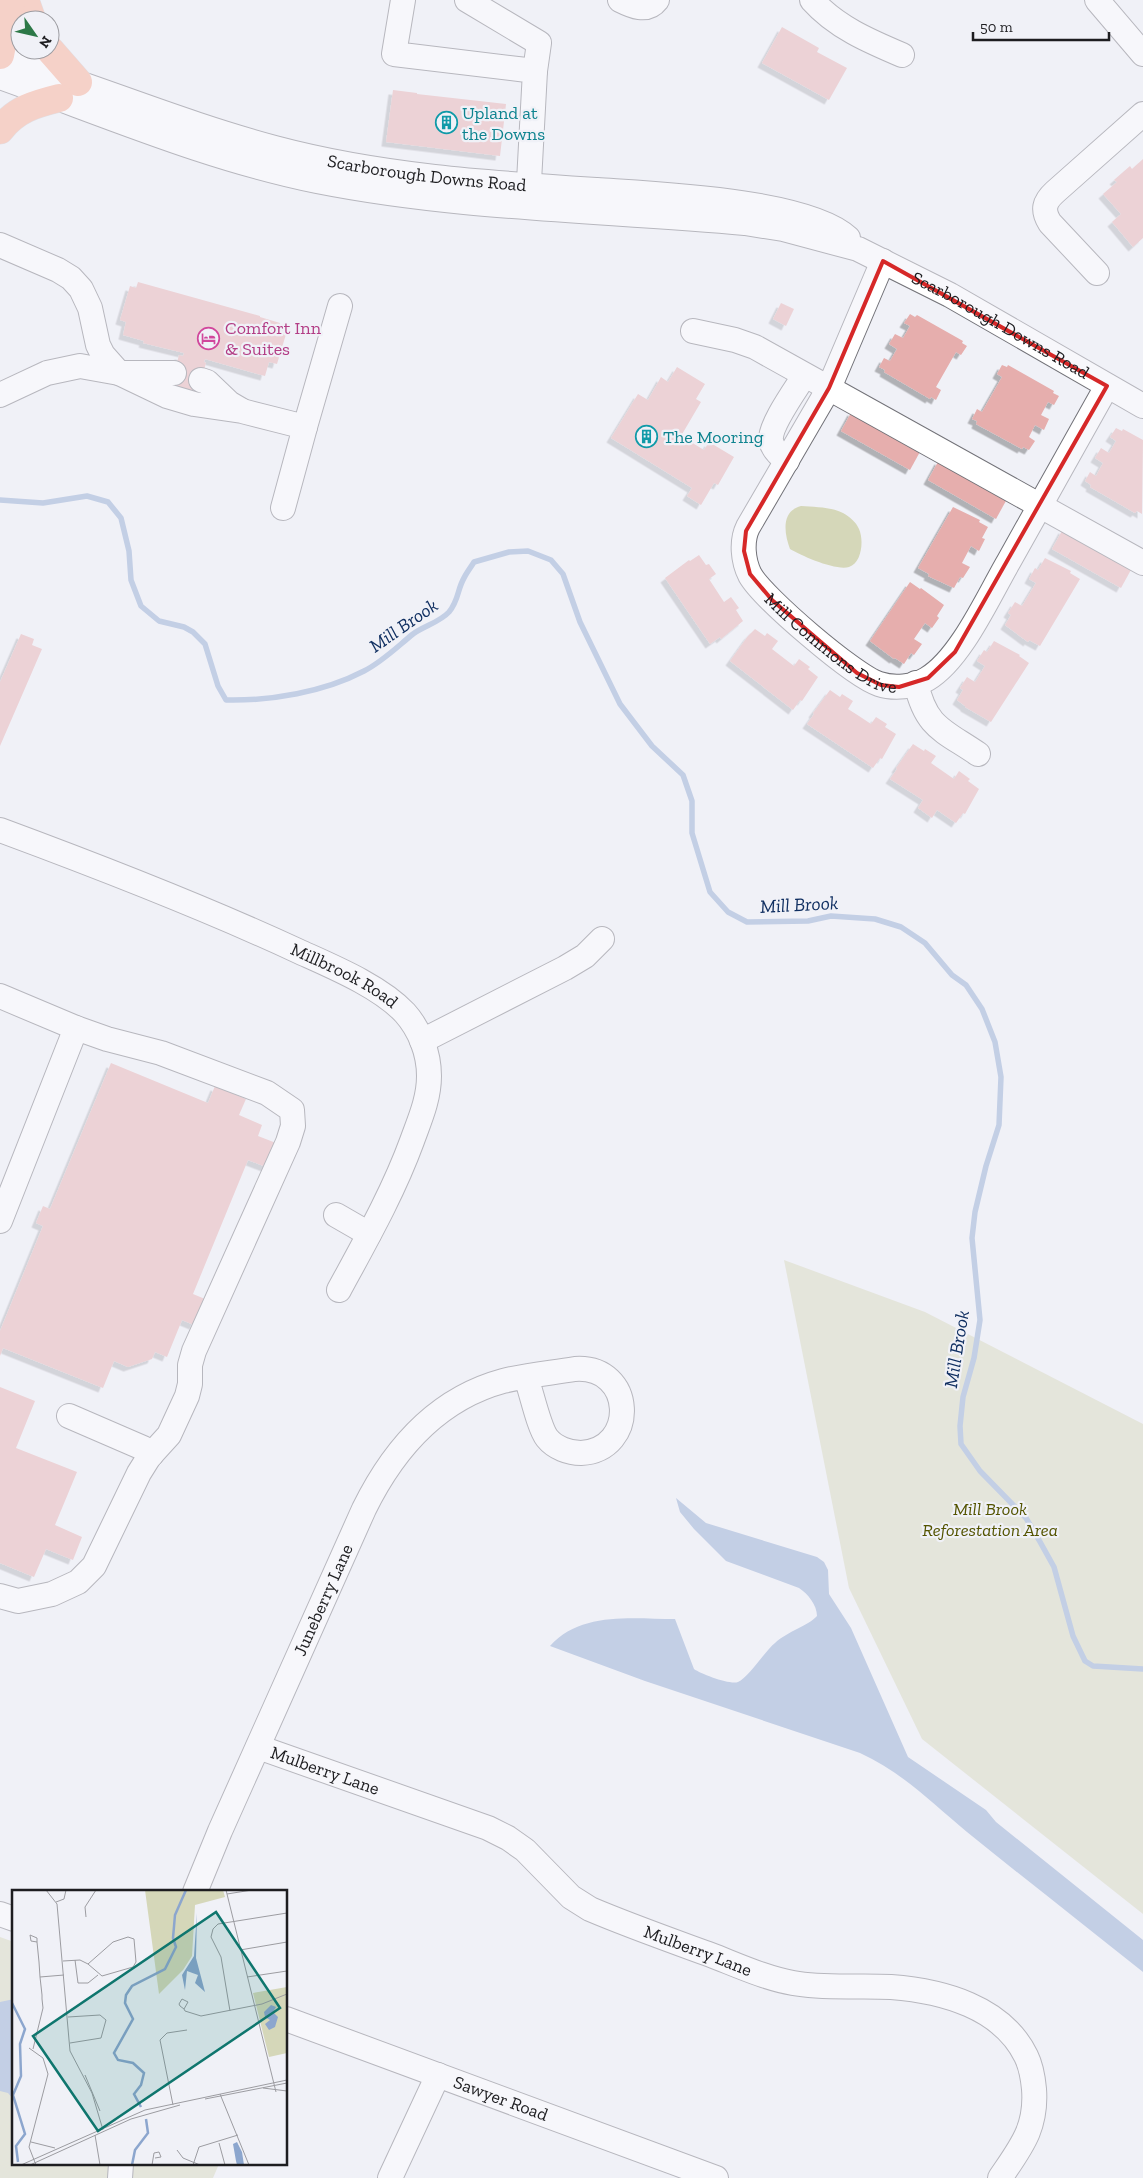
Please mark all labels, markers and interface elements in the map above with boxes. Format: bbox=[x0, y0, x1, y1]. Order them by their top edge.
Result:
north arrow bbox=[10, 10, 60, 60]
scale bar bbox=[973, 10, 1109, 42]
text: 50 m bbox=[980, 18, 1013, 36]
text: N bbox=[35, 33, 55, 51]
place label: Upland at the Downs bbox=[462, 102, 545, 145]
building icon: Upland at the Downs bbox=[434, 111, 458, 135]
street label: Scarborough Downs Road bbox=[325, 150, 527, 196]
street label: Scarborough Downs Road bbox=[908, 267, 1093, 384]
place label: Comfort Inn & Suites bbox=[225, 317, 322, 360]
hotel icon: Comfort Inn & Suites bbox=[197, 326, 221, 350]
building icon: The Mooring bbox=[635, 425, 659, 449]
place label: The Mooring bbox=[663, 426, 764, 448]
street label: Mill Commons Drive bbox=[760, 588, 897, 698]
water label: Mill Brook bbox=[365, 594, 442, 657]
water label: Mill Brook bbox=[759, 891, 839, 918]
street label: Millbrook Road bbox=[287, 938, 403, 1013]
water label: Mill Brook bbox=[939, 1309, 974, 1390]
park label: Mill Brook Reforestation Area bbox=[922, 1498, 1058, 1541]
street label: Juneberry Lane bbox=[289, 1541, 358, 1659]
street label: Mulberry Lane bbox=[268, 1741, 382, 1800]
inset map bbox=[12, 1890, 288, 2166]
street label: Mulberry Lane bbox=[641, 1920, 755, 1981]
street label: Sawyer Road bbox=[450, 2071, 551, 2126]

